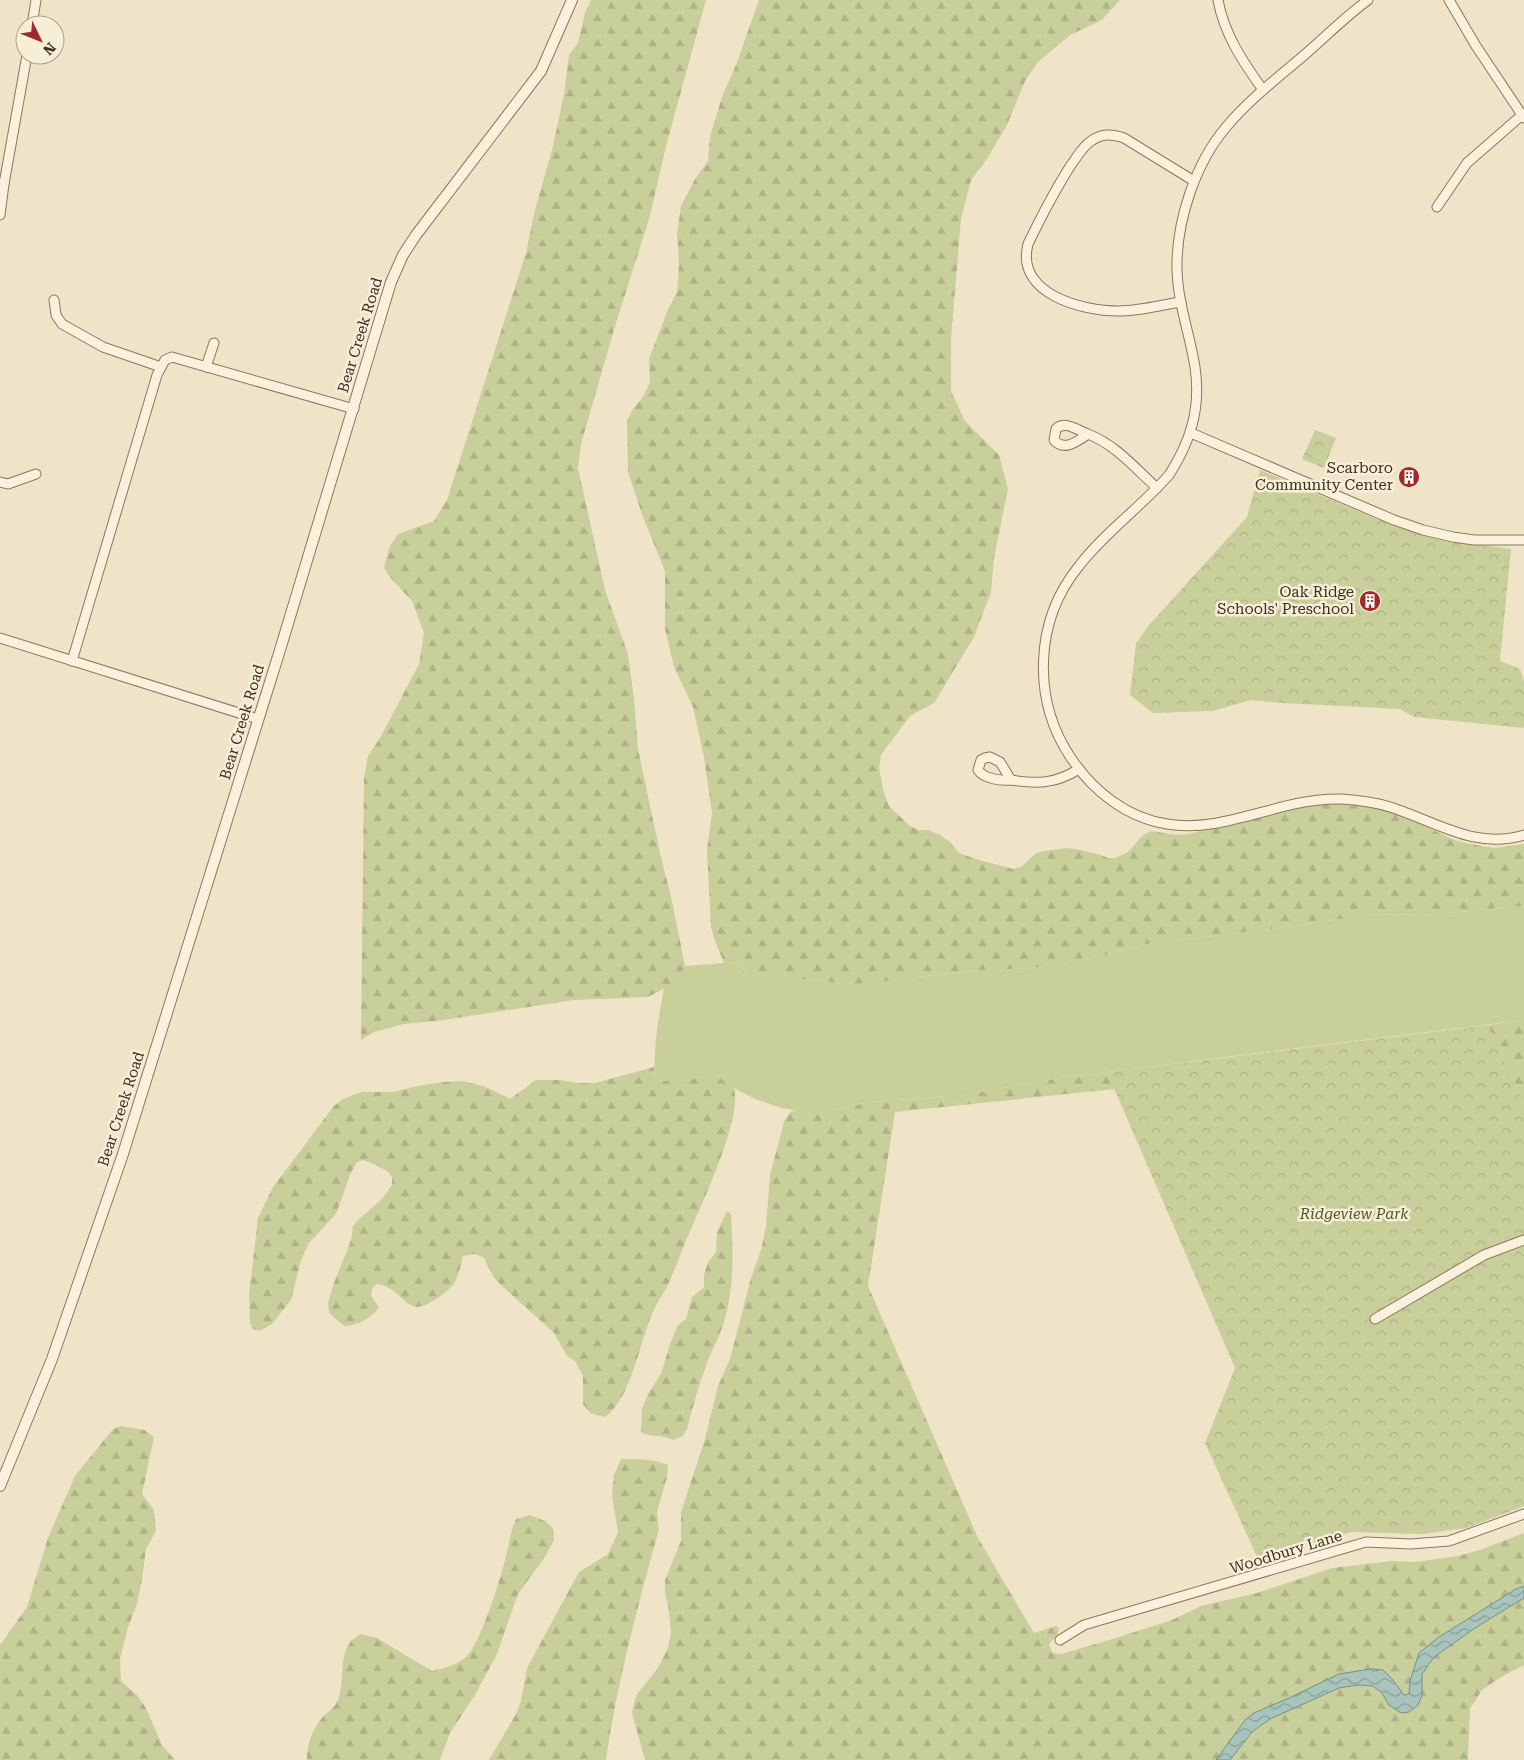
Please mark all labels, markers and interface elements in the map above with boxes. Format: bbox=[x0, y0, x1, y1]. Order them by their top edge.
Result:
north arrow bbox=[15, 15, 65, 65]
text: N bbox=[40, 39, 59, 58]
street label: Bear Creek Road bbox=[334, 275, 386, 395]
place label: Scarboro Community Center bbox=[1255, 459, 1393, 494]
building icon: Scarboro Community Center bbox=[1397, 465, 1421, 489]
place label: Oak Ridge Schools' Preschool bbox=[1217, 583, 1354, 618]
building icon: Oak Ridge Schools' Preschool bbox=[1358, 589, 1382, 613]
street label: Bear Creek Road bbox=[216, 662, 268, 782]
street label: Bear Creek Road bbox=[94, 1049, 148, 1169]
park label: Ridgeview Park bbox=[1299, 1205, 1409, 1223]
street label: Woodbury Lane bbox=[1228, 1526, 1344, 1578]

